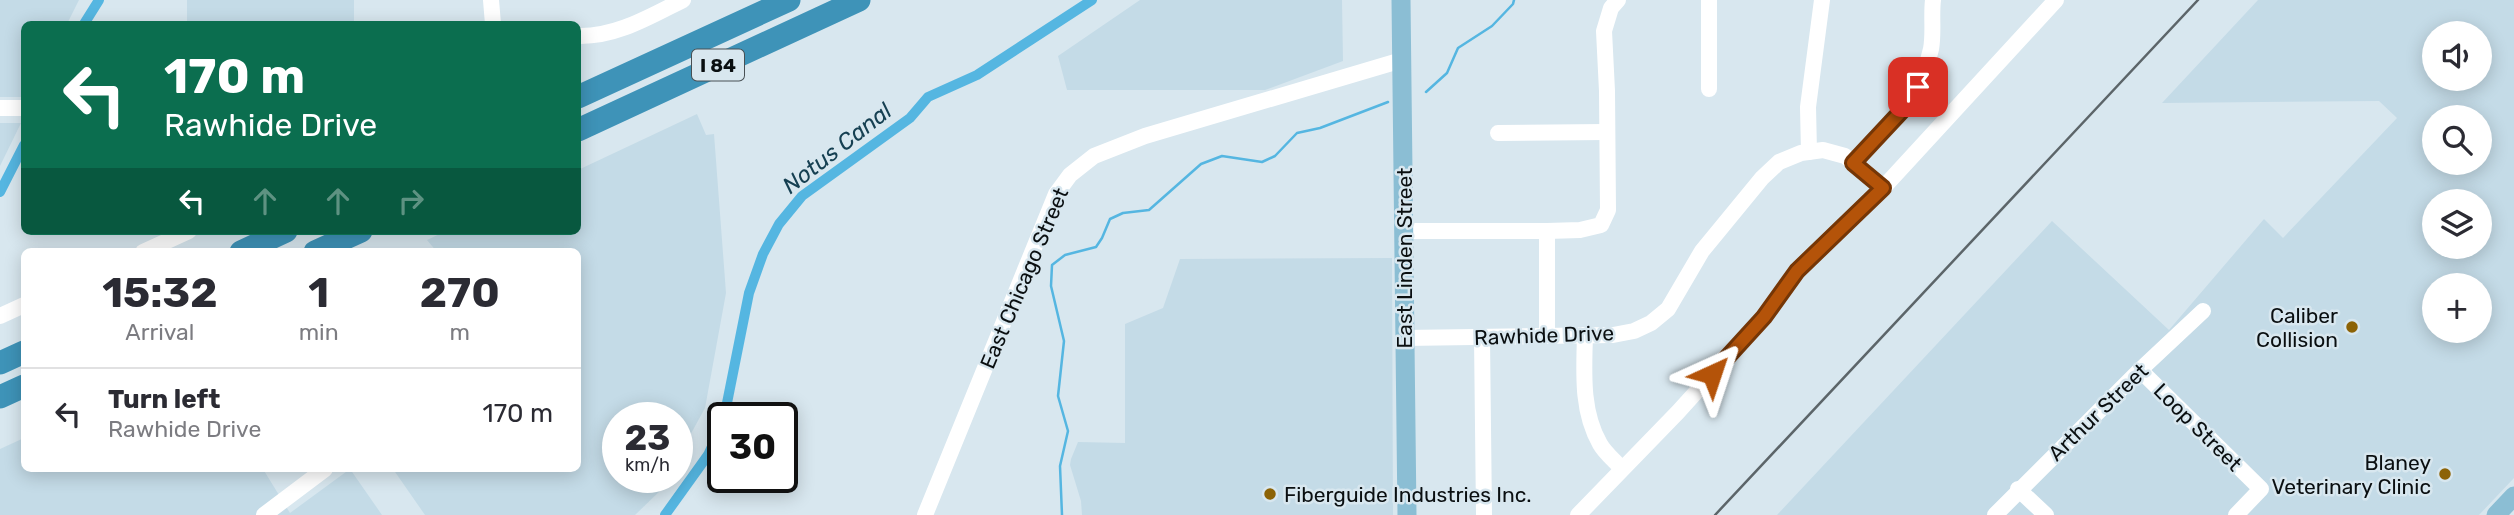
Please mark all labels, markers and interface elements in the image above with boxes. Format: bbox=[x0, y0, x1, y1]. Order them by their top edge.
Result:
map controls bbox=[2422, 21, 2492, 343]
button: sound bbox=[2422, 21, 2492, 91]
text: 170 m bbox=[164, 47, 305, 105]
icon: left bbox=[49, 49, 140, 140]
road number: I 84 bbox=[692, 50, 744, 80]
pin bbox=[1888, 57, 1948, 117]
icon: arrive bbox=[1899, 68, 1937, 106]
water label: Notus Canal bbox=[777, 96, 898, 199]
button: search bbox=[2422, 105, 2492, 175]
text: Rawhide Drive bbox=[164, 106, 377, 144]
street label: East Linden Street bbox=[1392, 168, 1417, 348]
icon: left bbox=[173, 182, 211, 220]
icon: ahead bbox=[246, 182, 284, 220]
icon: ahead bbox=[319, 182, 357, 220]
icon: right bbox=[392, 182, 430, 220]
street label: East Chicago Street bbox=[975, 184, 1073, 372]
button: layers bbox=[2422, 189, 2492, 259]
text: 15:32 bbox=[102, 268, 217, 318]
text: 1 bbox=[308, 268, 329, 318]
text: 270 bbox=[420, 268, 500, 318]
button: + bbox=[2422, 273, 2492, 343]
place label: Caliber Collision bbox=[2256, 303, 2338, 352]
text: Arrival bbox=[125, 318, 194, 346]
text: min bbox=[299, 318, 339, 346]
text: m bbox=[450, 318, 470, 346]
marker: Caliber Collision bbox=[2344, 319, 2360, 335]
street label: Rawhide Drive bbox=[1474, 320, 1614, 350]
position arrow bbox=[1675, 337, 1749, 411]
street label: Arthur Street bbox=[2043, 358, 2153, 466]
street label: Loop Street bbox=[2149, 378, 2247, 476]
text: Turn left bbox=[108, 384, 220, 415]
icon: left bbox=[49, 395, 87, 433]
text: 170 m bbox=[483, 398, 553, 429]
speed limit sign: 30 bbox=[707, 402, 798, 493]
text: Rawhide Drive bbox=[108, 415, 261, 443]
text: 23 bbox=[625, 417, 670, 459]
place label: Blaney Veterinary Clinic bbox=[2272, 450, 2431, 499]
text: km/h bbox=[625, 454, 670, 476]
marker: Blaney Veterinary Clinic bbox=[2437, 466, 2453, 482]
place label: Fiberguide Industries Inc. bbox=[1284, 482, 1532, 507]
marker: Fiberguide Industries Inc. bbox=[1262, 486, 1278, 502]

